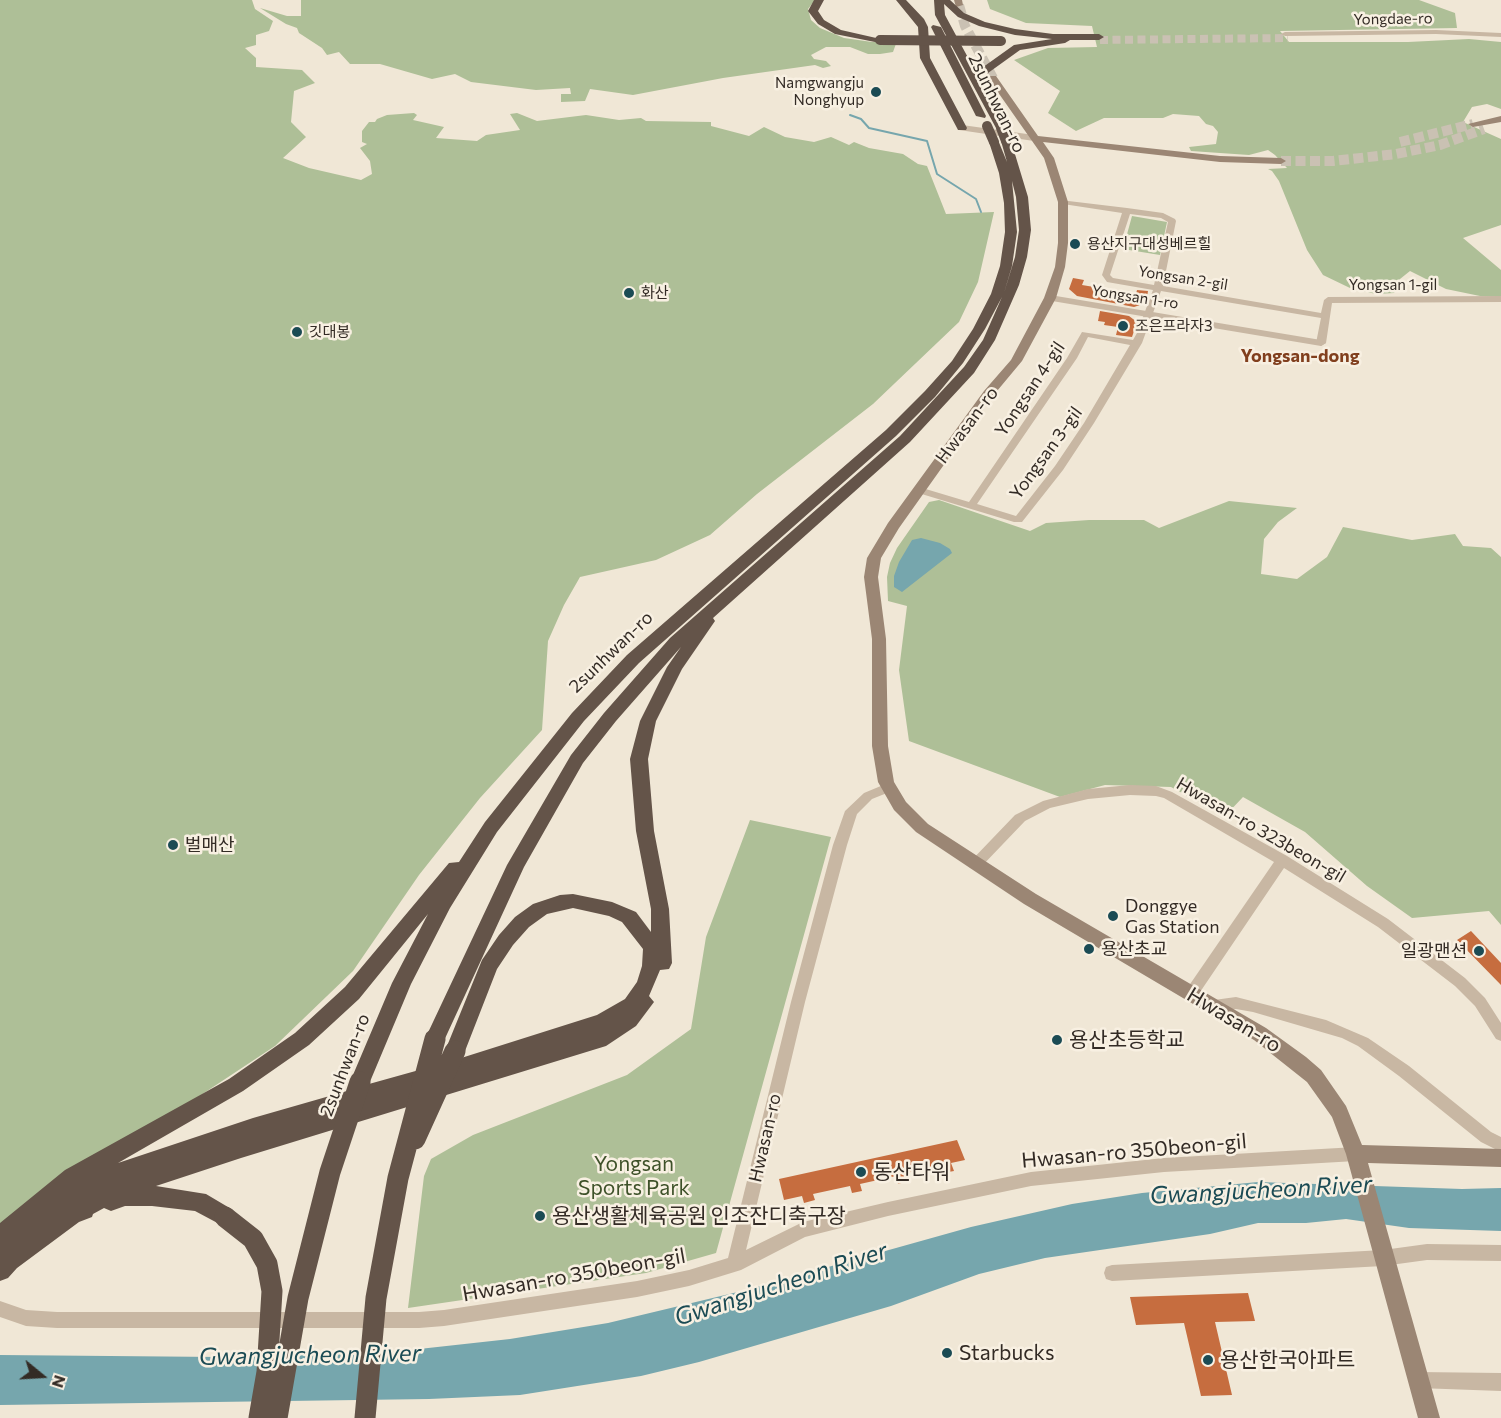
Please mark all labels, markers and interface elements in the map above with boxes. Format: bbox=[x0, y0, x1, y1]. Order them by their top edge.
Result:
street label: Yongdae-ro bbox=[1353, 9, 1433, 29]
street label: 2sunhwan-ro bbox=[964, 50, 1030, 156]
place label: Namgwangju Nonghyup bbox=[775, 74, 864, 109]
marker: Namgwangju Nonghyup bbox=[869, 85, 883, 99]
place label: 용산지구대성베르힐 bbox=[1087, 235, 1211, 253]
marker: 용산지구대성베르힐 bbox=[1068, 237, 1082, 251]
street label: Yongsan 2-gil bbox=[1137, 262, 1229, 294]
street label: Yongsan 1-gil bbox=[1349, 276, 1437, 294]
street label: Yongsan 1-ro bbox=[1090, 281, 1180, 313]
place label: 화산 bbox=[641, 284, 669, 302]
marker: 화산 bbox=[622, 286, 636, 300]
place label: 조은프라자3 bbox=[1135, 317, 1213, 335]
marker: 조은프라자3 bbox=[1116, 319, 1130, 333]
place label: 깃대봉 bbox=[309, 323, 350, 341]
marker: 깃대봉 bbox=[290, 325, 304, 339]
street label: Yongsan 4-gil bbox=[990, 338, 1070, 440]
district label: Yongsan-dong bbox=[1240, 345, 1360, 367]
street label: Hwasan-ro bbox=[931, 382, 1003, 468]
street label: Yongsan 3-gil bbox=[1005, 403, 1087, 503]
street label: 2sunhwan-ro bbox=[565, 607, 657, 697]
street label: Hwasan-ro 323beon-gil bbox=[1172, 773, 1350, 887]
place label: 벌매산 bbox=[185, 834, 235, 856]
marker: 벌매산 bbox=[166, 838, 180, 852]
place label: Donggye Gas Station bbox=[1125, 895, 1219, 938]
marker: Donggye Gas Station bbox=[1106, 909, 1120, 923]
place label: 용산초교 bbox=[1101, 938, 1167, 960]
place label: 일광맨션 bbox=[1401, 940, 1467, 962]
marker: 용산초교 bbox=[1082, 942, 1096, 956]
marker: 일광맨션 bbox=[1472, 944, 1486, 958]
street label: Hwasan-ro bbox=[1182, 982, 1286, 1058]
street label: 2sunhwan-ro bbox=[316, 1011, 374, 1119]
place label: 용산초등학교 bbox=[1069, 1027, 1185, 1053]
marker: 용산초등학교 bbox=[1050, 1033, 1064, 1047]
street label: Hwasan-ro bbox=[744, 1092, 786, 1184]
street label: Hwasan-ro 350beon-gil bbox=[1020, 1129, 1248, 1173]
park label: Yongsan Sports Park bbox=[578, 1151, 690, 1201]
place label: 동산타워 bbox=[873, 1159, 950, 1185]
marker: 동산타워 bbox=[854, 1165, 868, 1179]
water label: Gwangjucheon River bbox=[1149, 1170, 1373, 1210]
place label: 용산생활체육공원 인조잔디축구장 bbox=[552, 1203, 846, 1229]
marker: 용산생활체육공원 인조잔디축구장 bbox=[533, 1209, 547, 1223]
water label: Gwangjucheon River bbox=[671, 1236, 891, 1332]
street label: Hwasan-ro 350beon-gil bbox=[460, 1243, 688, 1307]
water label: Gwangjucheon River bbox=[199, 1339, 421, 1371]
place label: Starbucks bbox=[959, 1340, 1055, 1366]
north arrow bbox=[12, 1346, 72, 1406]
marker: Starbucks bbox=[940, 1346, 954, 1360]
place label: 용산한국아파트 bbox=[1220, 1347, 1355, 1373]
marker: 용산한국아파트 bbox=[1201, 1353, 1215, 1367]
text: N bbox=[49, 1373, 70, 1390]

